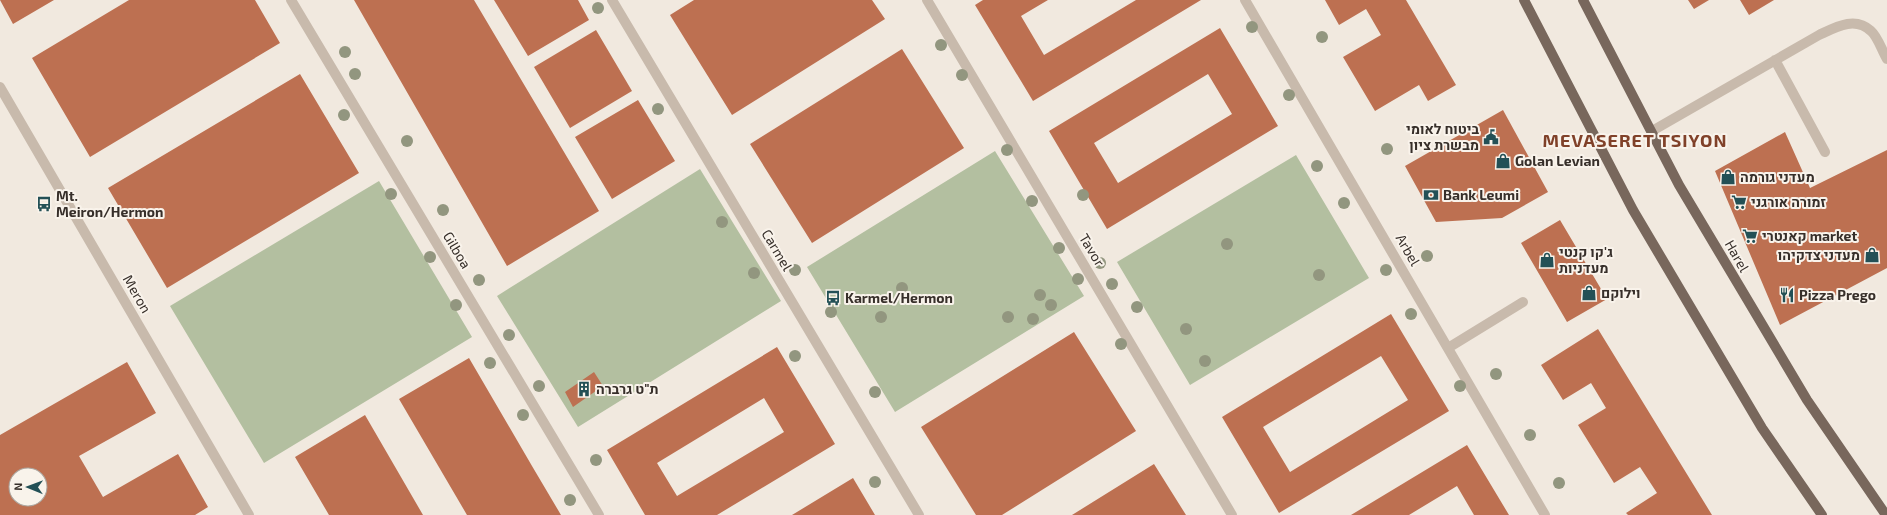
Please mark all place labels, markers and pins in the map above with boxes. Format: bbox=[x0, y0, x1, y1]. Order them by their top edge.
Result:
place label: ביטוח לאומי מבשרת ציון bbox=[1406, 120, 1479, 153]
public building icon: ביטוח לאומי מבשרת ציון bbox=[1482, 128, 1500, 146]
shop icon: Golan Levian bbox=[1494, 152, 1512, 170]
place label: Golan Levian bbox=[1515, 152, 1600, 169]
shop icon: מעדני גורמה bbox=[1719, 168, 1737, 186]
place label: מעדני גורמה bbox=[1740, 168, 1815, 185]
bank icon: Bank Leumi bbox=[1422, 186, 1440, 204]
place label: Bank Leumi bbox=[1443, 186, 1519, 203]
place label: Mt. Meiron/Hermon bbox=[56, 187, 163, 220]
supermarket icon: זמורה אורגני bbox=[1730, 193, 1748, 211]
place label: זמורה אורגני bbox=[1751, 193, 1826, 210]
bus stop icon: Mt. Meiron/Hermon bbox=[35, 195, 53, 213]
supermarket icon: קאנטרי market bbox=[1741, 227, 1759, 245]
place label: קאנטרי market bbox=[1762, 227, 1857, 244]
place label: ג'קו קנטי מעדניות bbox=[1559, 243, 1613, 276]
place label: מעדני צדקיהו bbox=[1778, 246, 1860, 263]
shop icon: מעדני צדקיהו bbox=[1863, 246, 1881, 264]
shop icon: ג'קו קנטי מעדניות bbox=[1538, 251, 1556, 269]
shop icon: וילוקם bbox=[1580, 284, 1598, 302]
place label: וילוקם bbox=[1601, 284, 1641, 301]
restaurant icon: Pizza Prego bbox=[1778, 286, 1796, 304]
place label: Pizza Prego bbox=[1799, 286, 1876, 303]
bus stop icon: Karmel/Hermon bbox=[824, 289, 842, 307]
place label: Karmel/Hermon bbox=[845, 289, 953, 306]
building icon: ת"ט גרברה bbox=[575, 380, 593, 398]
place label: ת"ט גרברה bbox=[596, 380, 659, 397]

